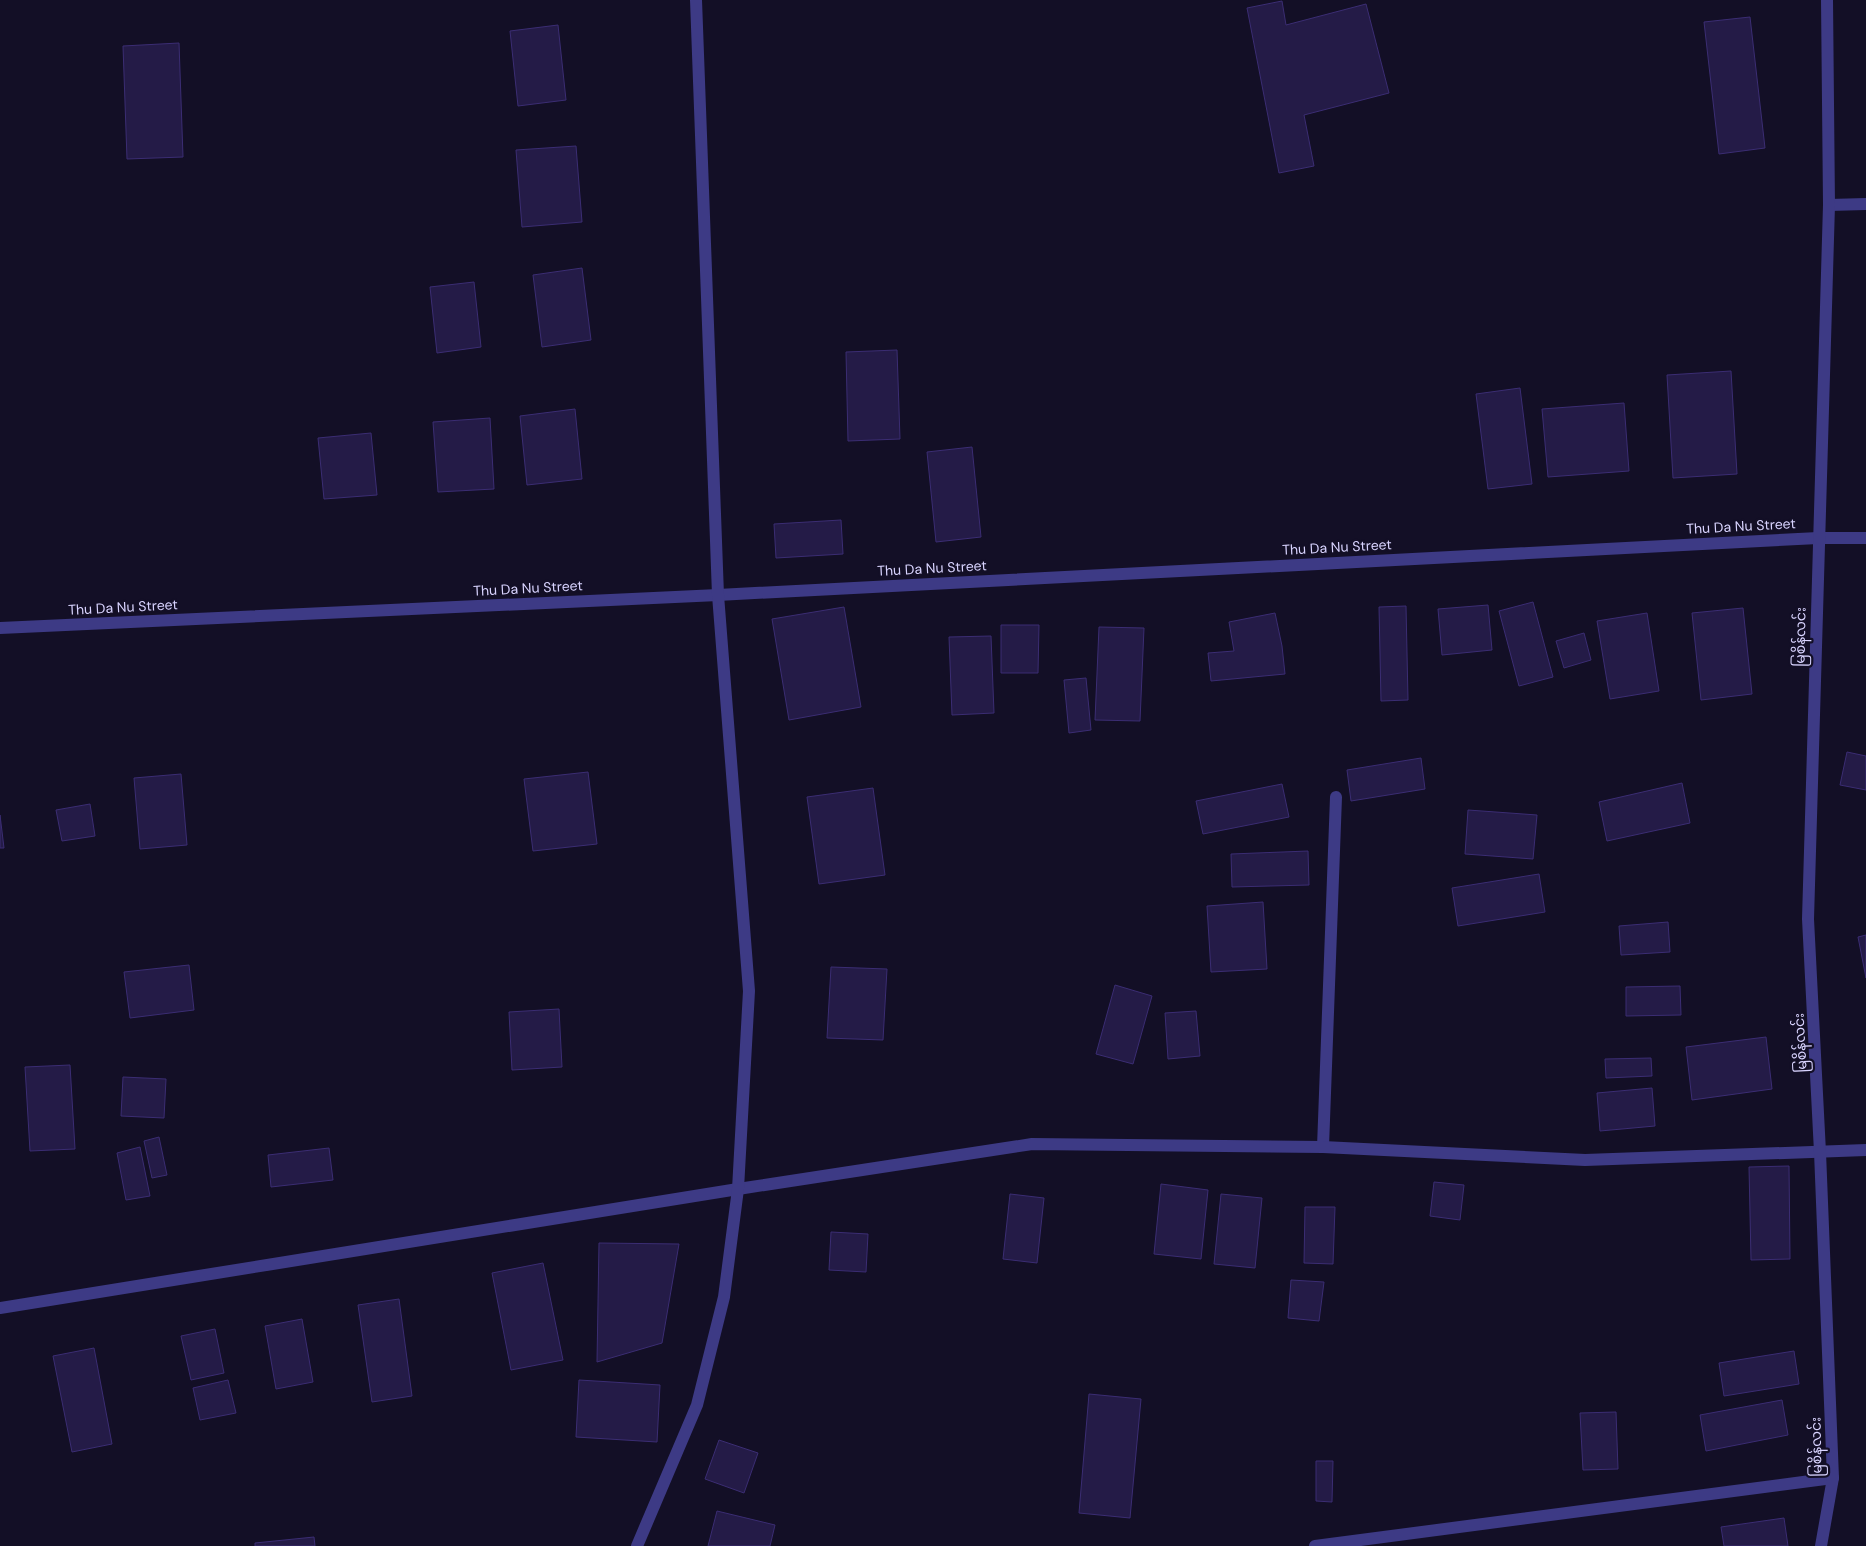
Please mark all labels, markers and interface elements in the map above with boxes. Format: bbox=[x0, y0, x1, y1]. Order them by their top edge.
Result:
street label: Thu Da Nu Street bbox=[1686, 514, 1796, 538]
street label: Thu Da Nu Street bbox=[1282, 535, 1392, 559]
street label: Thu Da Nu Street bbox=[877, 556, 987, 580]
street label: Thu Da Nu Street bbox=[473, 576, 583, 600]
street label: Thu Da Nu Street bbox=[68, 595, 178, 619]
street label: မြစိန်လင်း bbox=[1789, 607, 1813, 667]
street label: မြစိန်လင်း bbox=[1788, 1013, 1814, 1073]
street label: မြစိန်လင်း bbox=[1805, 1417, 1829, 1477]

